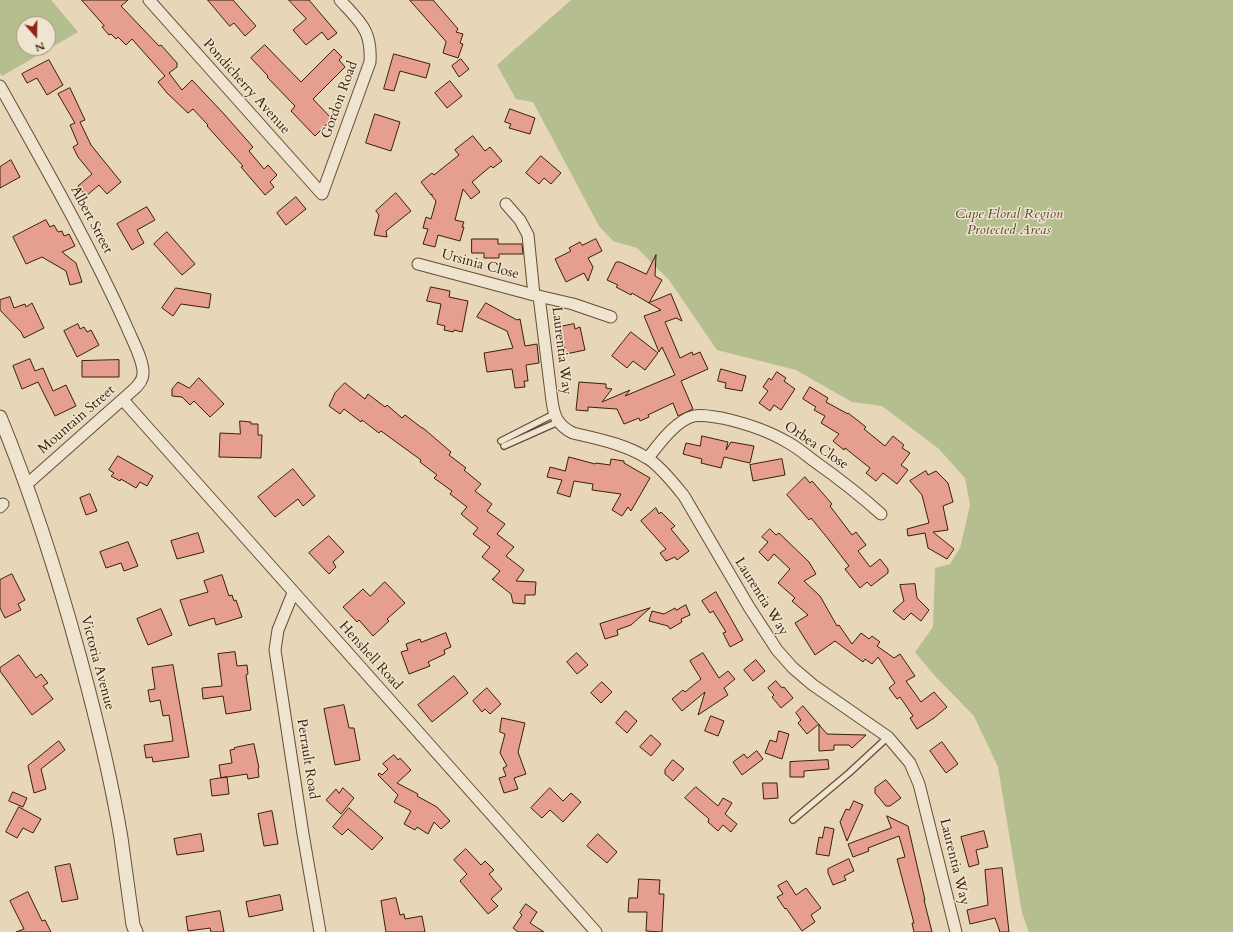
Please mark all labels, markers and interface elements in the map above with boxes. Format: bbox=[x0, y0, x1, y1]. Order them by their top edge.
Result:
north arrow bbox=[16, 16, 56, 56]
street label: Pondicherry Avenue bbox=[199, 36, 293, 138]
text: N bbox=[33, 38, 47, 55]
street label: Gordon Road bbox=[318, 59, 362, 141]
street label: Albert Street bbox=[66, 183, 116, 257]
park label: Cape Floral Region Protected Areas bbox=[955, 207, 1063, 240]
street label: Ursinia Close bbox=[439, 247, 521, 283]
street label: Laurentia Way bbox=[547, 306, 575, 396]
street label: Mountain Street bbox=[35, 382, 119, 458]
street label: Orbea Close bbox=[781, 418, 851, 474]
street label: Laurentia Way bbox=[730, 555, 792, 639]
street label: Victoria Avenue bbox=[76, 614, 118, 712]
street label: Henshell Road bbox=[335, 618, 405, 694]
street label: Perrault Road bbox=[292, 718, 322, 800]
street label: Laurentia Way bbox=[935, 817, 973, 907]

